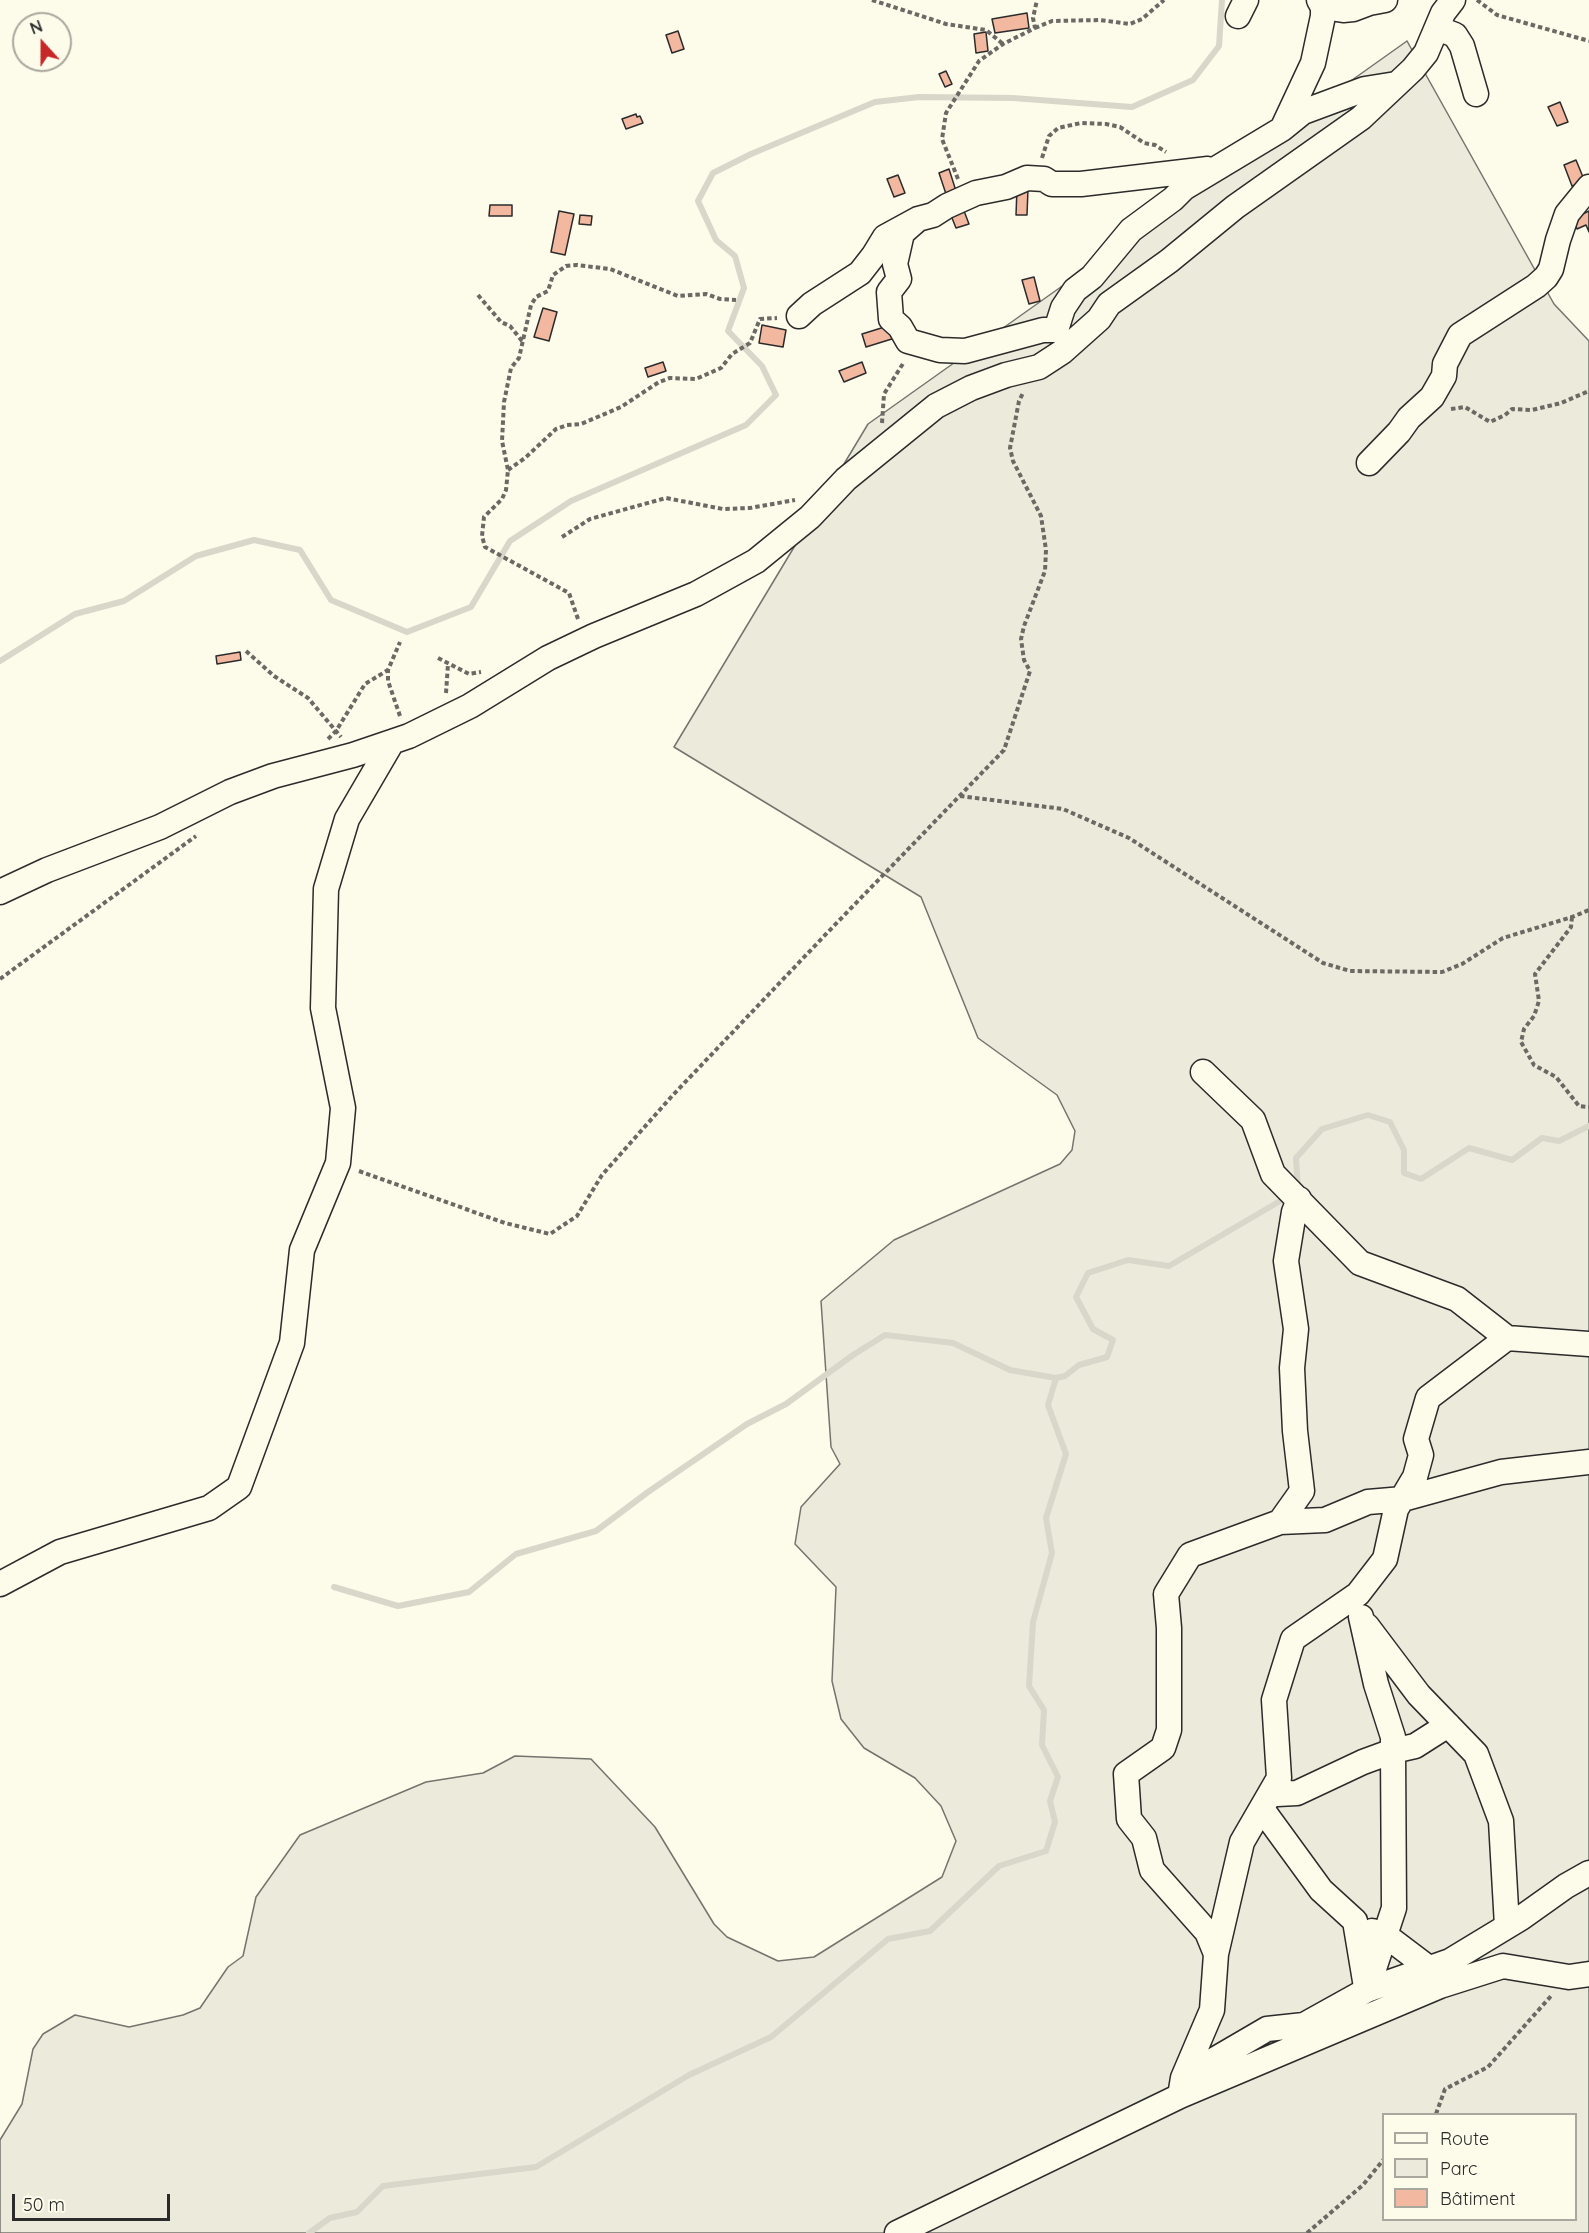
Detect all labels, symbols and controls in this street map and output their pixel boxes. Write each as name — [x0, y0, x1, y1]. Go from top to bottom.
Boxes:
north arrow — [12, 12, 72, 72]
text: N — [27, 16, 45, 39]
legend — [1382, 2113, 1577, 2221]
text: Route — [1440, 2127, 1489, 2150]
text: Parc — [1440, 2157, 1477, 2180]
scale bar — [15, 2182, 172, 2220]
text: Bâtiment — [1440, 2187, 1516, 2210]
text: 50 m — [23, 2193, 65, 2216]

